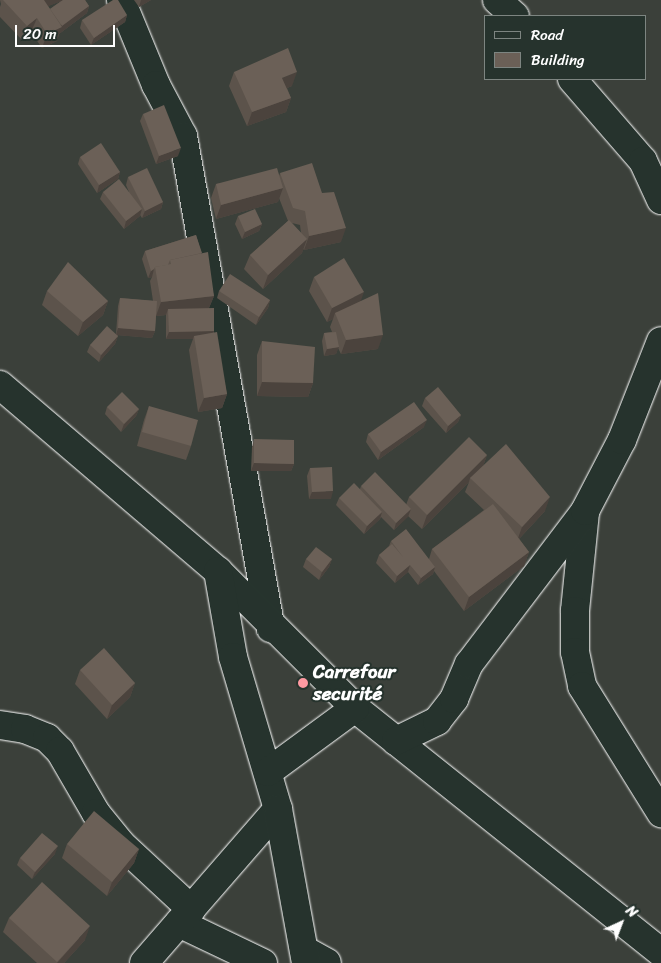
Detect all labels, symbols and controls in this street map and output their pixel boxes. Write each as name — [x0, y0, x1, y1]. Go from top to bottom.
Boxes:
scale bar — [18, 15, 118, 47]
legend — [483, 15, 646, 80]
text: 20 m — [23, 21, 57, 47]
text: Road — [531, 22, 563, 48]
text: Building — [531, 47, 585, 73]
place label: Carrefour securité — [313, 661, 395, 705]
marker: Carrefour securité — [297, 677, 309, 689]
north arrow — [596, 898, 646, 948]
text: N — [619, 899, 644, 924]

